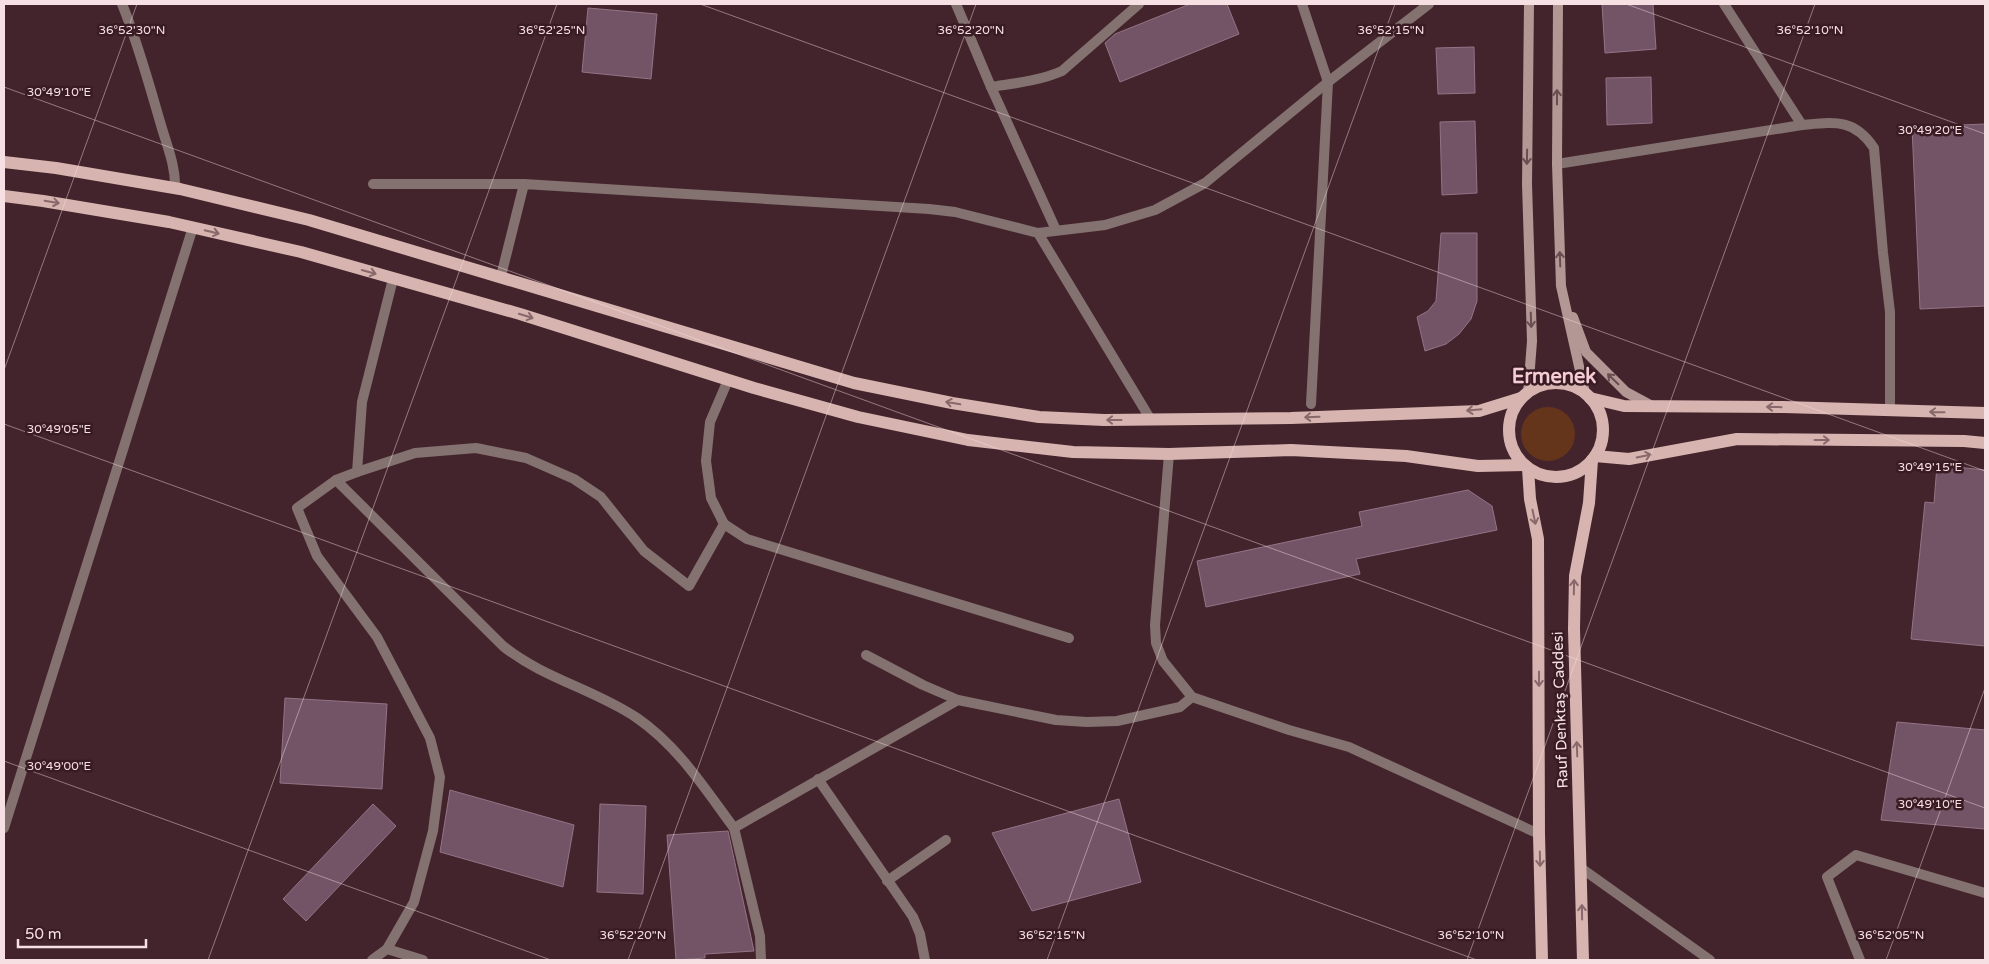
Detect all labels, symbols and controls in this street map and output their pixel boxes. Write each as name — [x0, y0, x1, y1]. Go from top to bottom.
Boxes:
text: 36°52'30"N — [99, 23, 165, 37]
text: 36°52'25"N — [519, 23, 585, 37]
text: 36°52'20"N — [938, 23, 1004, 37]
text: 36°52'15"N — [1358, 23, 1424, 37]
text: 36°52'10"N — [1777, 23, 1843, 37]
text: 30°49'10"E — [27, 85, 92, 99]
one-way arrow — [1553, 89, 1562, 105]
text: 30°49'20"E — [1898, 123, 1963, 137]
one-way arrow — [1523, 149, 1532, 165]
one-way arrow — [44, 198, 60, 208]
one-way arrow — [203, 228, 219, 237]
one-way arrow — [1555, 252, 1565, 268]
one-way arrow — [361, 267, 377, 277]
one-way arrow — [517, 312, 533, 322]
one-way arrow — [1526, 312, 1536, 328]
district label: Ermenek — [1512, 365, 1596, 389]
one-way arrow — [1607, 374, 1619, 386]
one-way arrow — [945, 398, 961, 407]
one-way arrow — [1766, 402, 1782, 412]
one-way arrow — [1466, 406, 1482, 415]
one-way arrow — [1929, 407, 1945, 416]
one-way arrow — [1304, 412, 1320, 421]
one-way arrow — [1107, 415, 1123, 425]
text: 30°49'05"E — [27, 422, 92, 436]
one-way arrow — [1814, 435, 1830, 444]
one-way arrow — [1635, 451, 1651, 461]
text: 30°49'15"E — [1898, 460, 1963, 474]
one-way arrow — [1530, 508, 1539, 524]
one-way arrow — [1570, 579, 1579, 595]
street label: Rauf Denktaş Caddesi — [1548, 631, 1572, 789]
one-way arrow — [1534, 670, 1544, 686]
one-way arrow — [1573, 741, 1582, 757]
text: 30°49'00"E — [27, 759, 92, 773]
text: 30°49'10"E — [1898, 797, 1963, 811]
one-way arrow — [1535, 850, 1544, 866]
one-way arrow — [1577, 904, 1587, 920]
scale bar — [18, 916, 145, 948]
text: 50 m — [25, 925, 62, 943]
text: 36°52'20"N — [600, 928, 666, 942]
text: 36°52'15"N — [1019, 928, 1085, 942]
text: 36°52'10"N — [1438, 928, 1504, 942]
text: 36°52'05"N — [1858, 928, 1924, 942]

